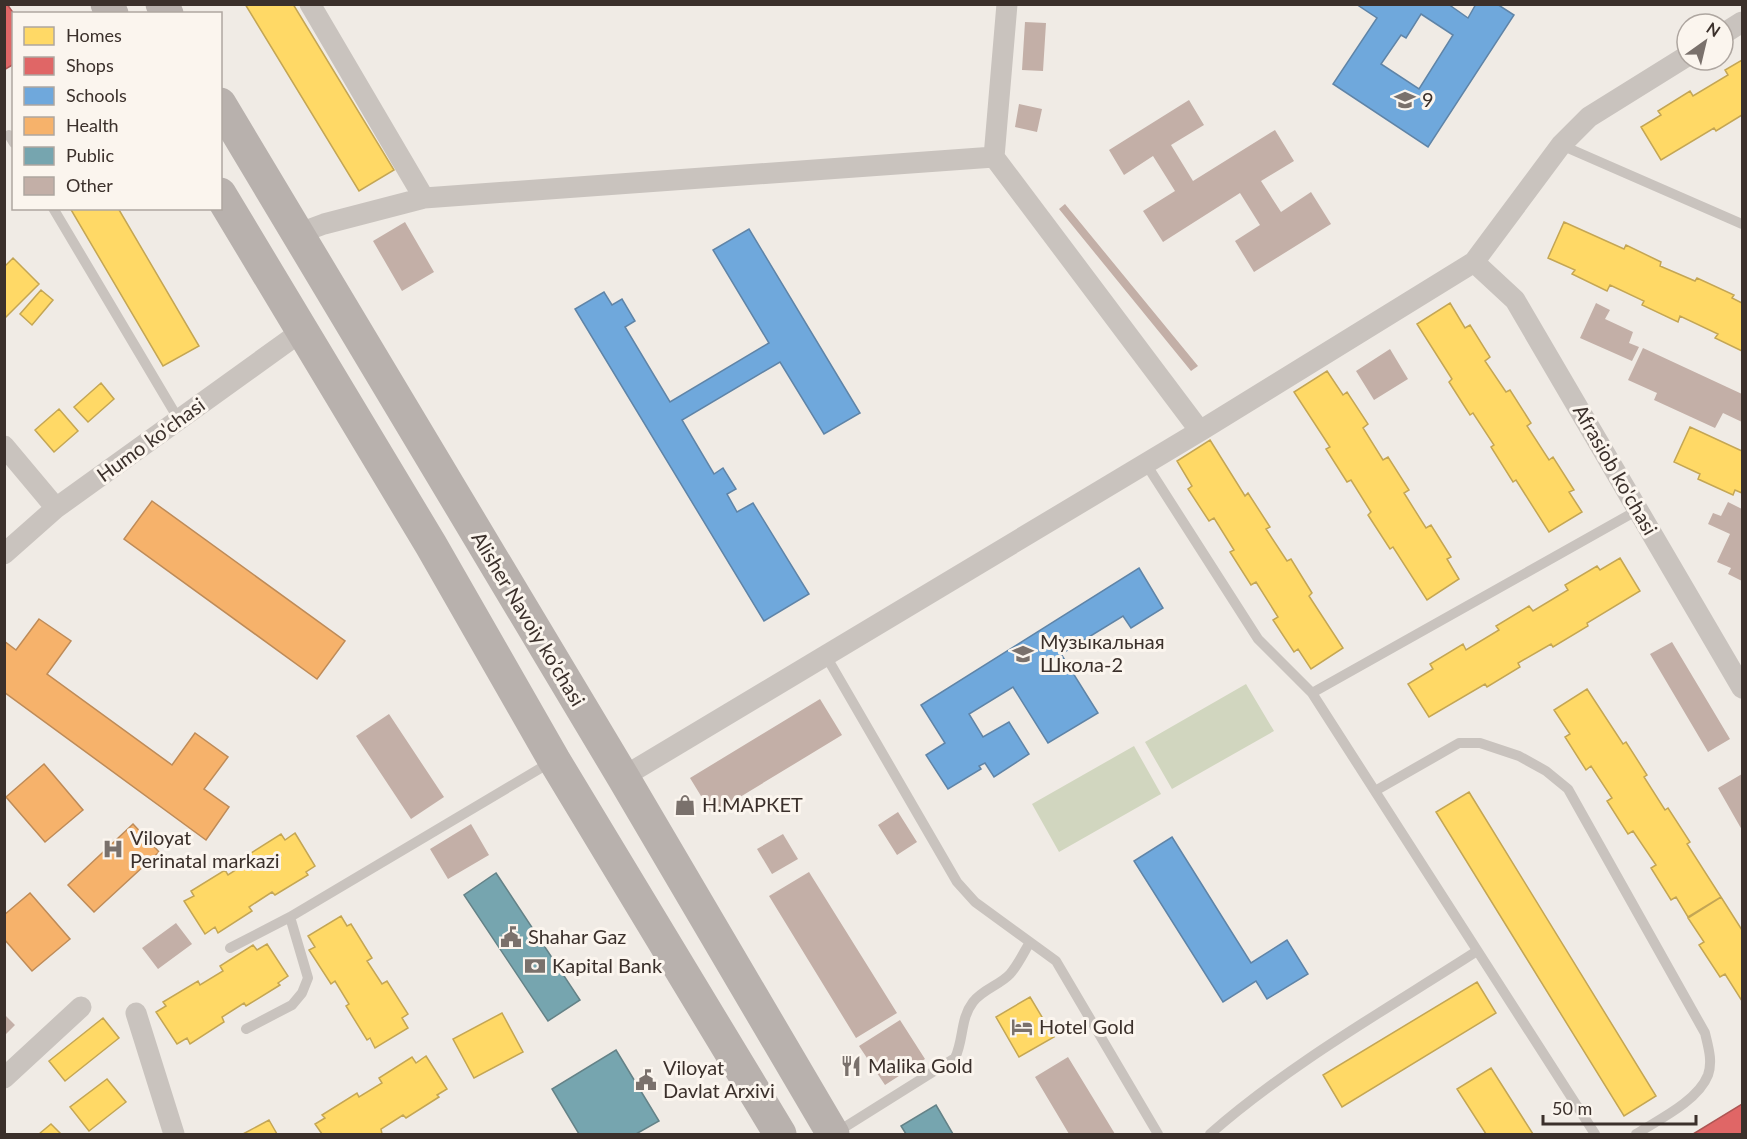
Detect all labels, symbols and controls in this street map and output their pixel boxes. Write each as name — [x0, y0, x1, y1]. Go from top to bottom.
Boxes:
legend — [12, 12, 222, 210]
north arrow — [1675, 12, 1735, 72]
text: N — [1703, 18, 1724, 40]
text: Homes — [66, 24, 122, 46]
text: Shops — [66, 54, 114, 76]
text: Schools — [66, 84, 127, 106]
place label: 9 — [1422, 87, 1434, 111]
school or university icon: 9 — [1393, 88, 1417, 112]
text: Health — [66, 114, 119, 136]
text: Public — [66, 144, 114, 166]
text: Other — [66, 174, 113, 196]
street label: Humo ko'chasi — [92, 392, 209, 486]
street label: Afrasiob ko'chasi — [1569, 400, 1663, 539]
street label: Alisher Navoiy ko’chasi — [467, 527, 591, 710]
place label: Музыкальная Школа-2 — [1040, 629, 1165, 676]
school or university icon: Музыкальная Школа-2 — [1011, 642, 1035, 666]
place label: Н.МАРКЕТ — [702, 792, 803, 816]
shop icon: Н.МАРКЕТ — [673, 793, 697, 817]
place label: Viloyat Perinatal markazi — [130, 825, 280, 872]
hospital icon: Viloyat Perinatal markazi — [101, 837, 125, 861]
place label: Shahar Gaz — [528, 924, 626, 948]
public building icon: Shahar Gaz — [499, 925, 523, 949]
place label: Kapital Bank — [552, 953, 663, 977]
bank icon: Kapital Bank — [523, 954, 547, 978]
place label: Hotel Gold — [1039, 1014, 1134, 1038]
hotel icon: Hotel Gold — [1010, 1015, 1034, 1039]
place label: Malika Gold — [868, 1053, 973, 1077]
restaurant icon: Malika Gold — [839, 1054, 863, 1078]
place label: Viloyat Davlat Arxivi — [663, 1055, 775, 1102]
public building icon: Viloyat Davlat Arxivi — [634, 1068, 658, 1092]
scale bar — [1543, 1088, 1696, 1126]
text: 50 m — [1552, 1097, 1592, 1119]

